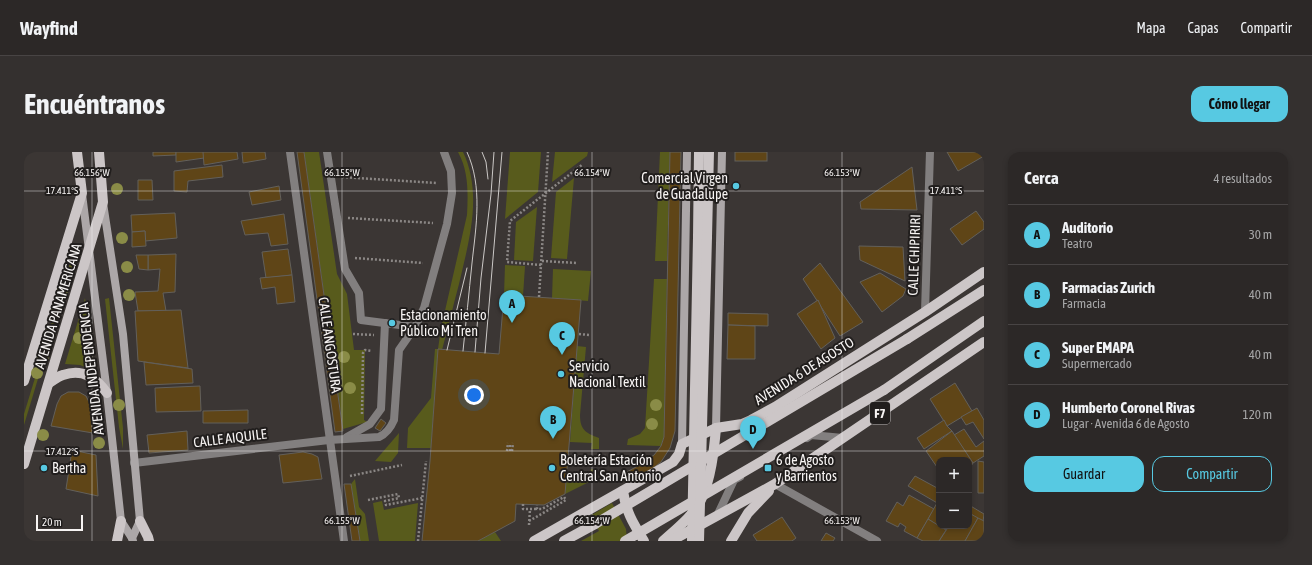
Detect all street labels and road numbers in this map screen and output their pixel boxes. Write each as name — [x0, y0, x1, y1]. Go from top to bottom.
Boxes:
street label: CALLE CHIPIRIRI — [905, 214, 923, 296]
street label: AVENIDA PANAMERICANA — [31, 241, 85, 371]
street label: CALLE ANGOSTURA — [315, 296, 345, 394]
street label: AVENIDA INDEPENDENCIA — [75, 302, 107, 436]
street label: AVENIDA 6 DE AGOSTO — [751, 334, 857, 408]
road number: F7 — [870, 402, 890, 424]
street label: CALLE AIQUILE — [192, 426, 268, 450]

